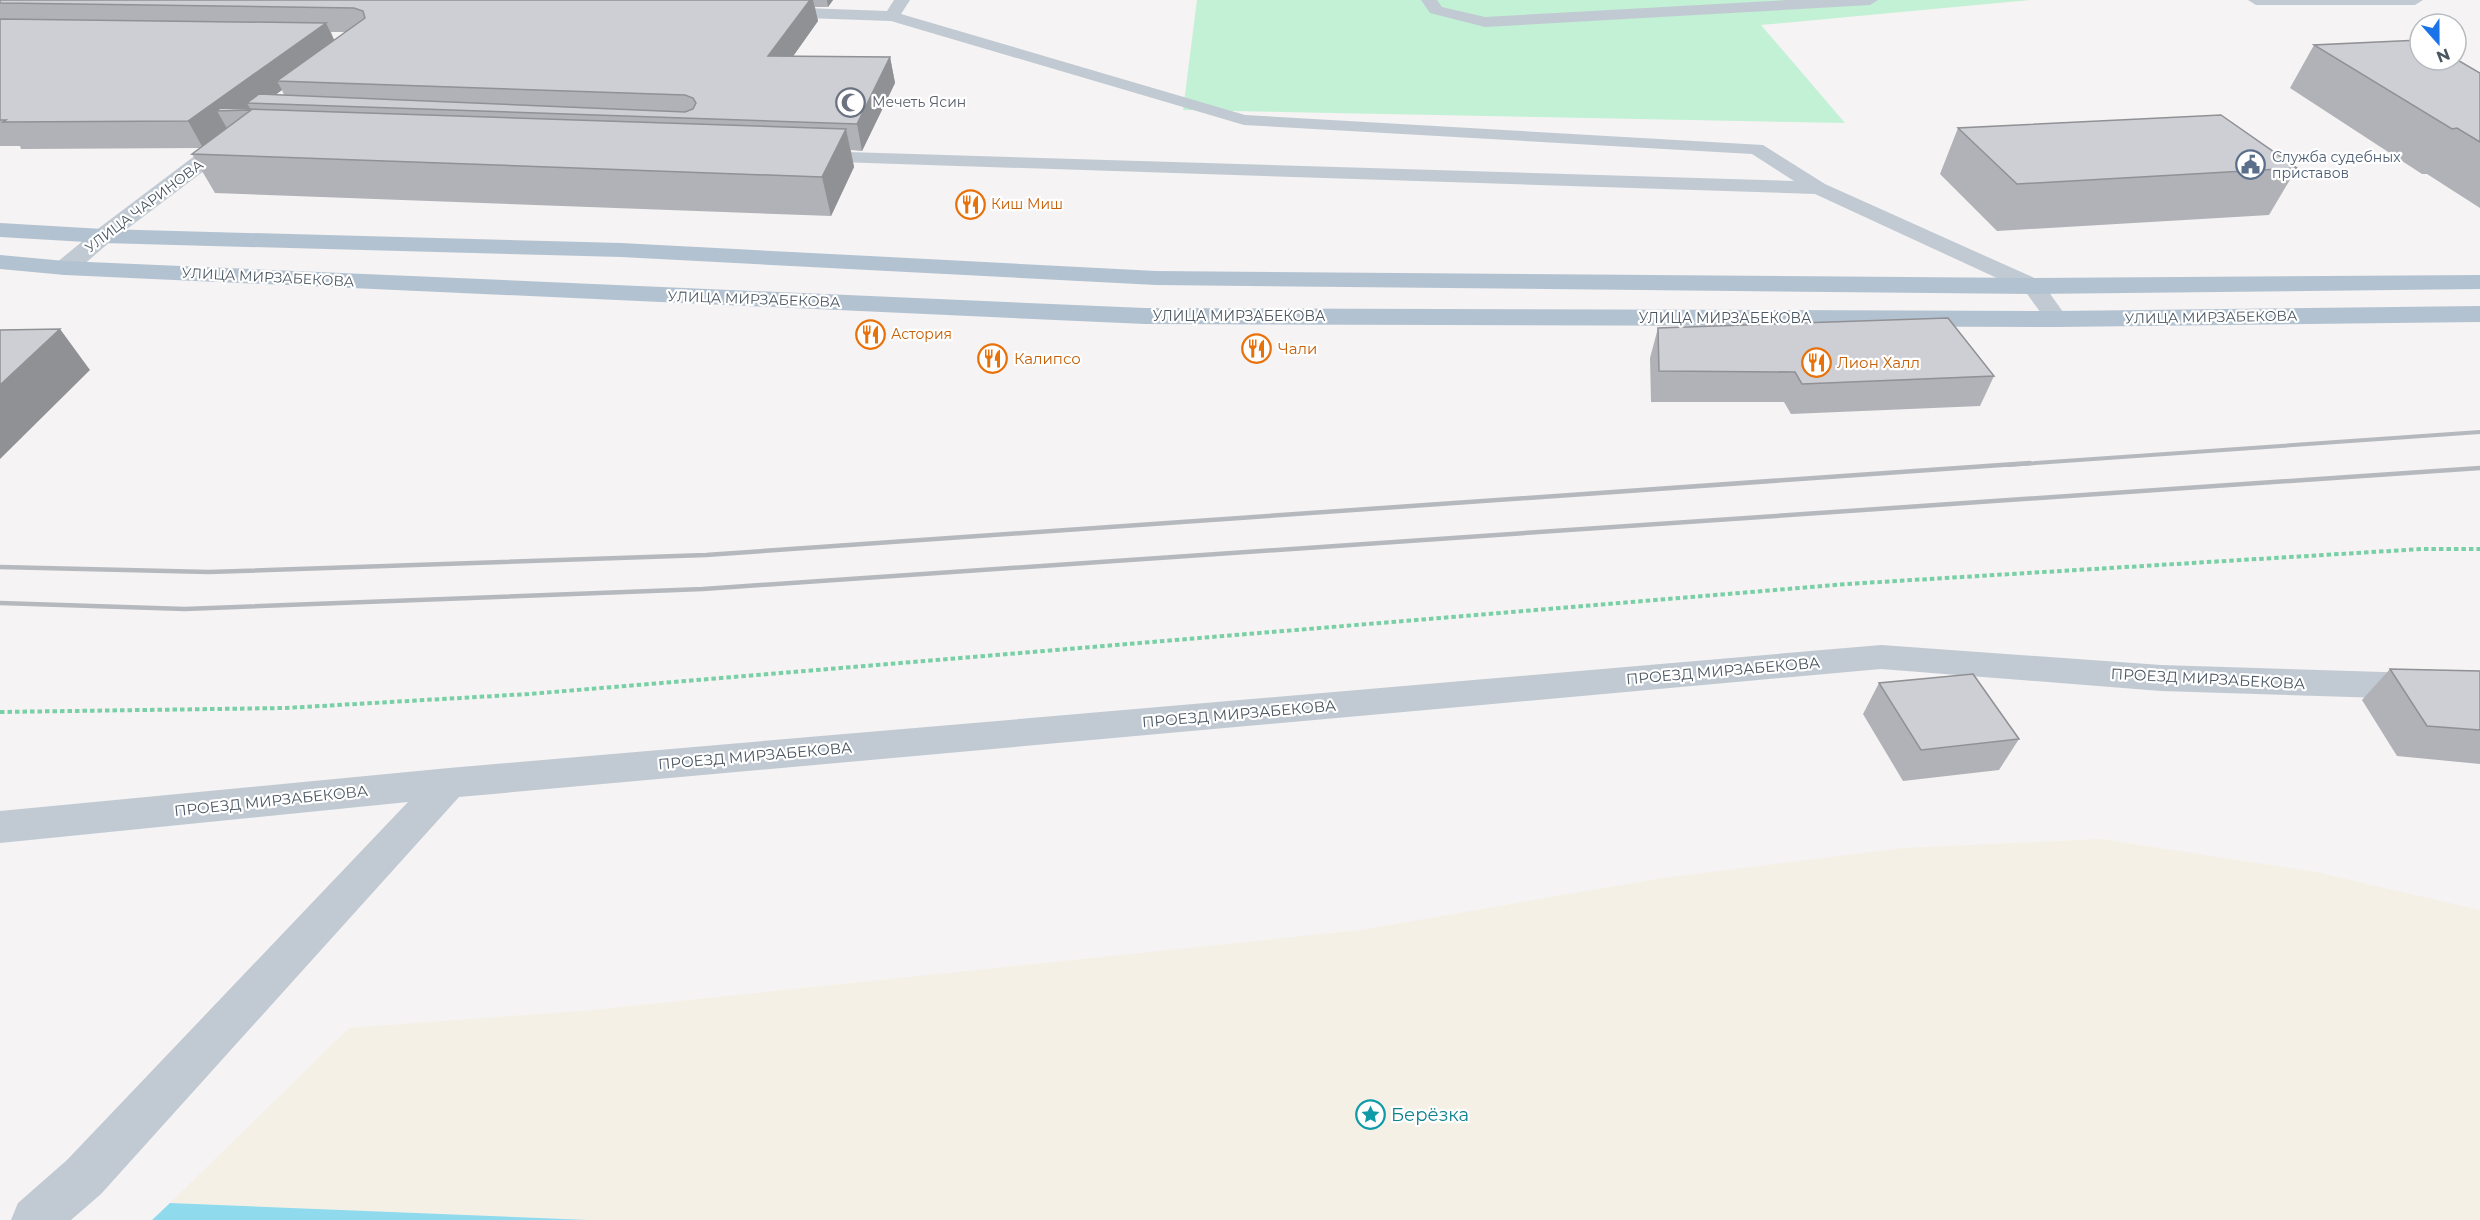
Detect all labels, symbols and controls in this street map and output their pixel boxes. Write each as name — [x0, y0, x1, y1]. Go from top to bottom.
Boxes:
north arrow — [2408, 12, 2468, 72]
text: N — [2434, 44, 2453, 67]
mosque icon: Мечеть Ясин — [835, 86, 867, 118]
place label: Мечеть Ясин — [872, 93, 966, 111]
place label: Служба судебных приставов — [2272, 148, 2401, 182]
public building icon: Служба судебных приставов — [2235, 149, 2267, 181]
street label: УЛИЦА ЧАРИНОВА — [81, 155, 207, 256]
restaurant icon: Киш Миш — [954, 188, 986, 220]
place label: Киш Миш — [991, 195, 1063, 213]
street label: УЛИЦА МИРЗАБЕКОВА — [181, 263, 355, 291]
street label: УЛИЦА МИРЗАБЕКОВА — [667, 287, 841, 311]
street label: УЛИЦА МИРЗАБЕКОВА — [2124, 306, 2298, 328]
street label: УЛИЦА МИРЗАБЕКОВА — [1153, 307, 1326, 325]
street label: УЛИЦА МИРЗАБЕКОВА — [1639, 309, 1812, 327]
restaurant icon: Астория — [854, 318, 886, 350]
place label: Астория — [891, 325, 952, 343]
restaurant icon: Чали — [1241, 333, 1273, 365]
place label: Чали — [1278, 339, 1317, 358]
restaurant icon: Калипсо — [977, 343, 1009, 375]
restaurant icon: Лион Халл — [1800, 347, 1832, 379]
place label: Калипсо — [1014, 349, 1081, 368]
place label: Лион Халл — [1837, 353, 1920, 372]
street label: ПРОЕЗД МИРЗАБЕКОВА — [1625, 653, 1821, 688]
street label: ПРОЕЗД МИРЗАБЕКОВА — [2110, 664, 2306, 693]
street label: ПРОЕЗД МИРЗАБЕКОВА — [1141, 696, 1337, 731]
street label: ПРОЕЗД МИРЗАБЕКОВА — [657, 738, 853, 773]
street label: ПРОЕЗД МИРЗАБЕКОВА — [173, 781, 369, 820]
place icon: Берёзка — [1354, 1099, 1386, 1131]
place label: Берёзка — [1391, 1104, 1469, 1126]

